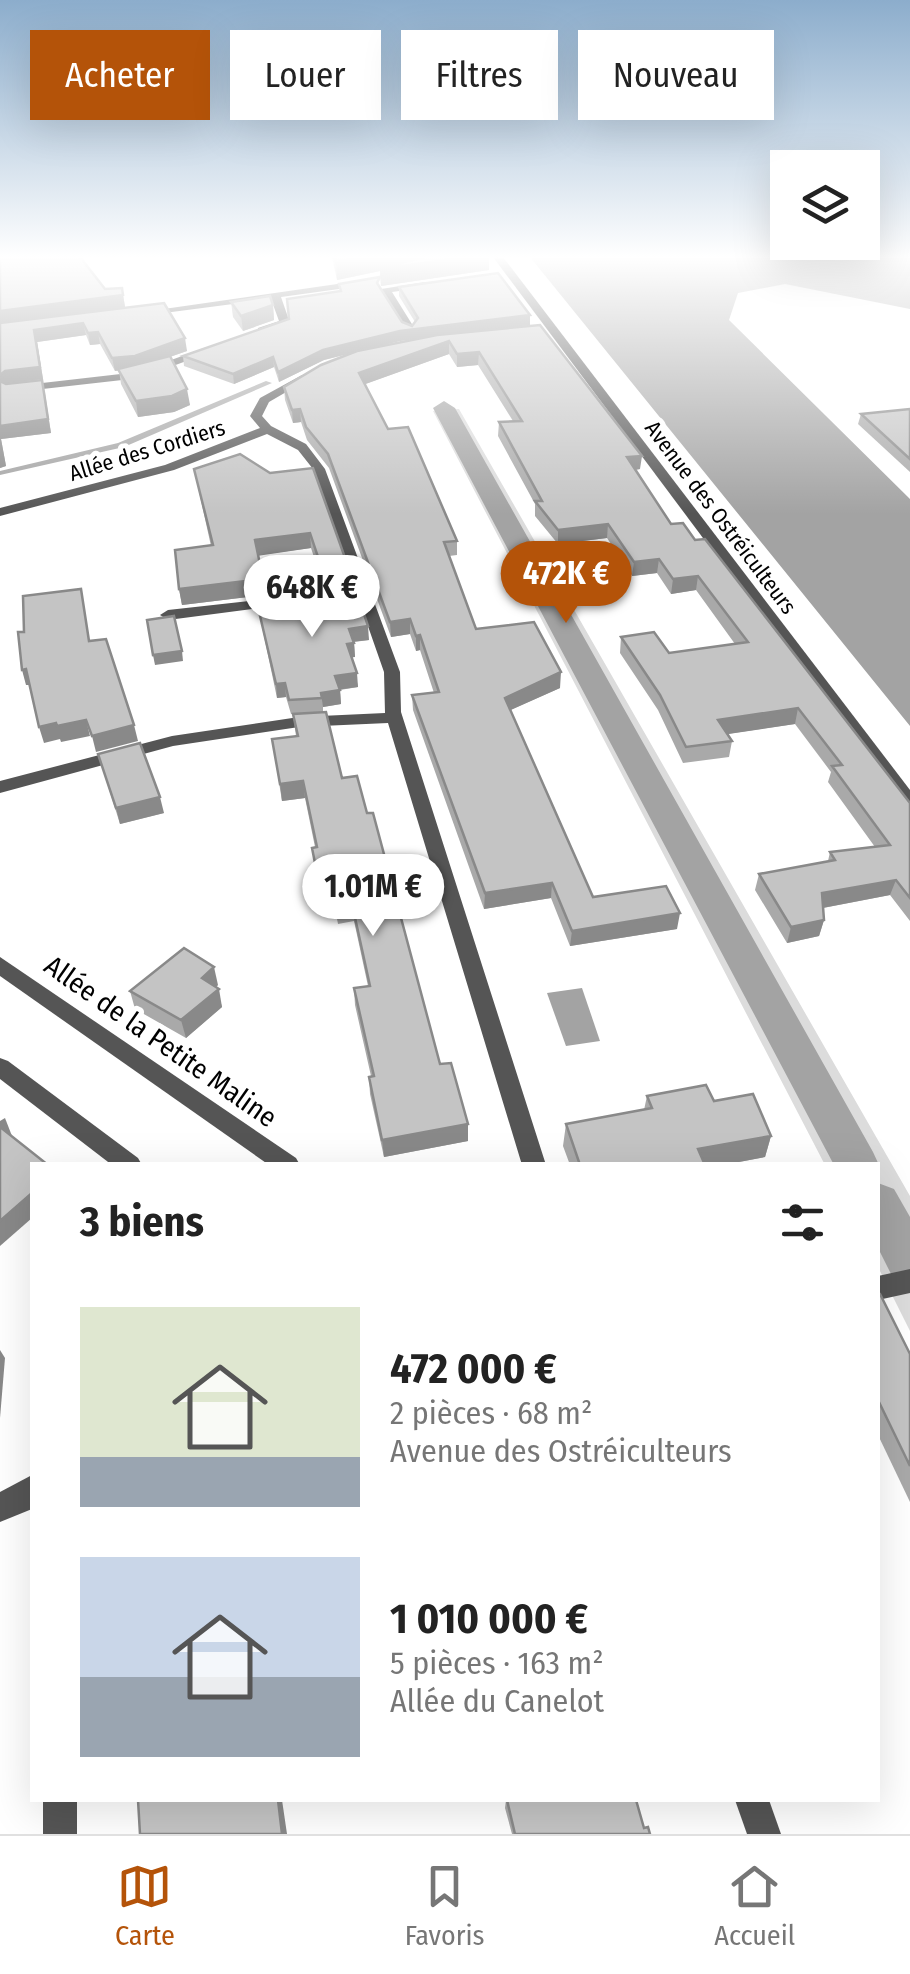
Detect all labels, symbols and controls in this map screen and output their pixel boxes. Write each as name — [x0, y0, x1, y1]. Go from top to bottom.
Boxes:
chip: Acheter — [30, 30, 210, 120]
chip: Louer — [230, 30, 381, 120]
chip: Filtres — [401, 30, 558, 120]
chip: Nouveau — [578, 30, 774, 120]
map controls — [770, 150, 880, 260]
button: layers — [770, 150, 880, 260]
street label: Allée des Cordiers — [66, 414, 228, 487]
street label: Avenue des Ostréiculteurs — [639, 415, 802, 619]
pin: 472K € — [485, 541, 647, 626]
text: 472K € — [523, 554, 609, 592]
pin: 648K € — [231, 555, 393, 640]
text: 648K € — [266, 568, 358, 606]
pin: 1.01M € — [281, 854, 465, 939]
text: 1.01M € — [324, 867, 422, 905]
street label: Allée de la Petite Maline — [38, 949, 283, 1134]
icon: filters — [775, 1195, 830, 1250]
text: 3 biens — [80, 1197, 204, 1247]
text: 472 000 € — [390, 1344, 557, 1394]
icon: home — [160, 1347, 280, 1467]
text: 2 pièces · 68 m² — [390, 1394, 592, 1432]
text: Avenue des Ostréiculteurs — [390, 1432, 732, 1470]
text: 1 010 000 € — [390, 1594, 588, 1644]
icon: home — [160, 1597, 280, 1717]
text: 5 pièces · 163 m² — [390, 1644, 604, 1682]
text: Allée du Canelot — [390, 1682, 604, 1720]
tab: Carte — [115, 1859, 175, 1952]
tab: Favoris — [405, 1859, 484, 1952]
tab: Accueil — [714, 1859, 795, 1952]

